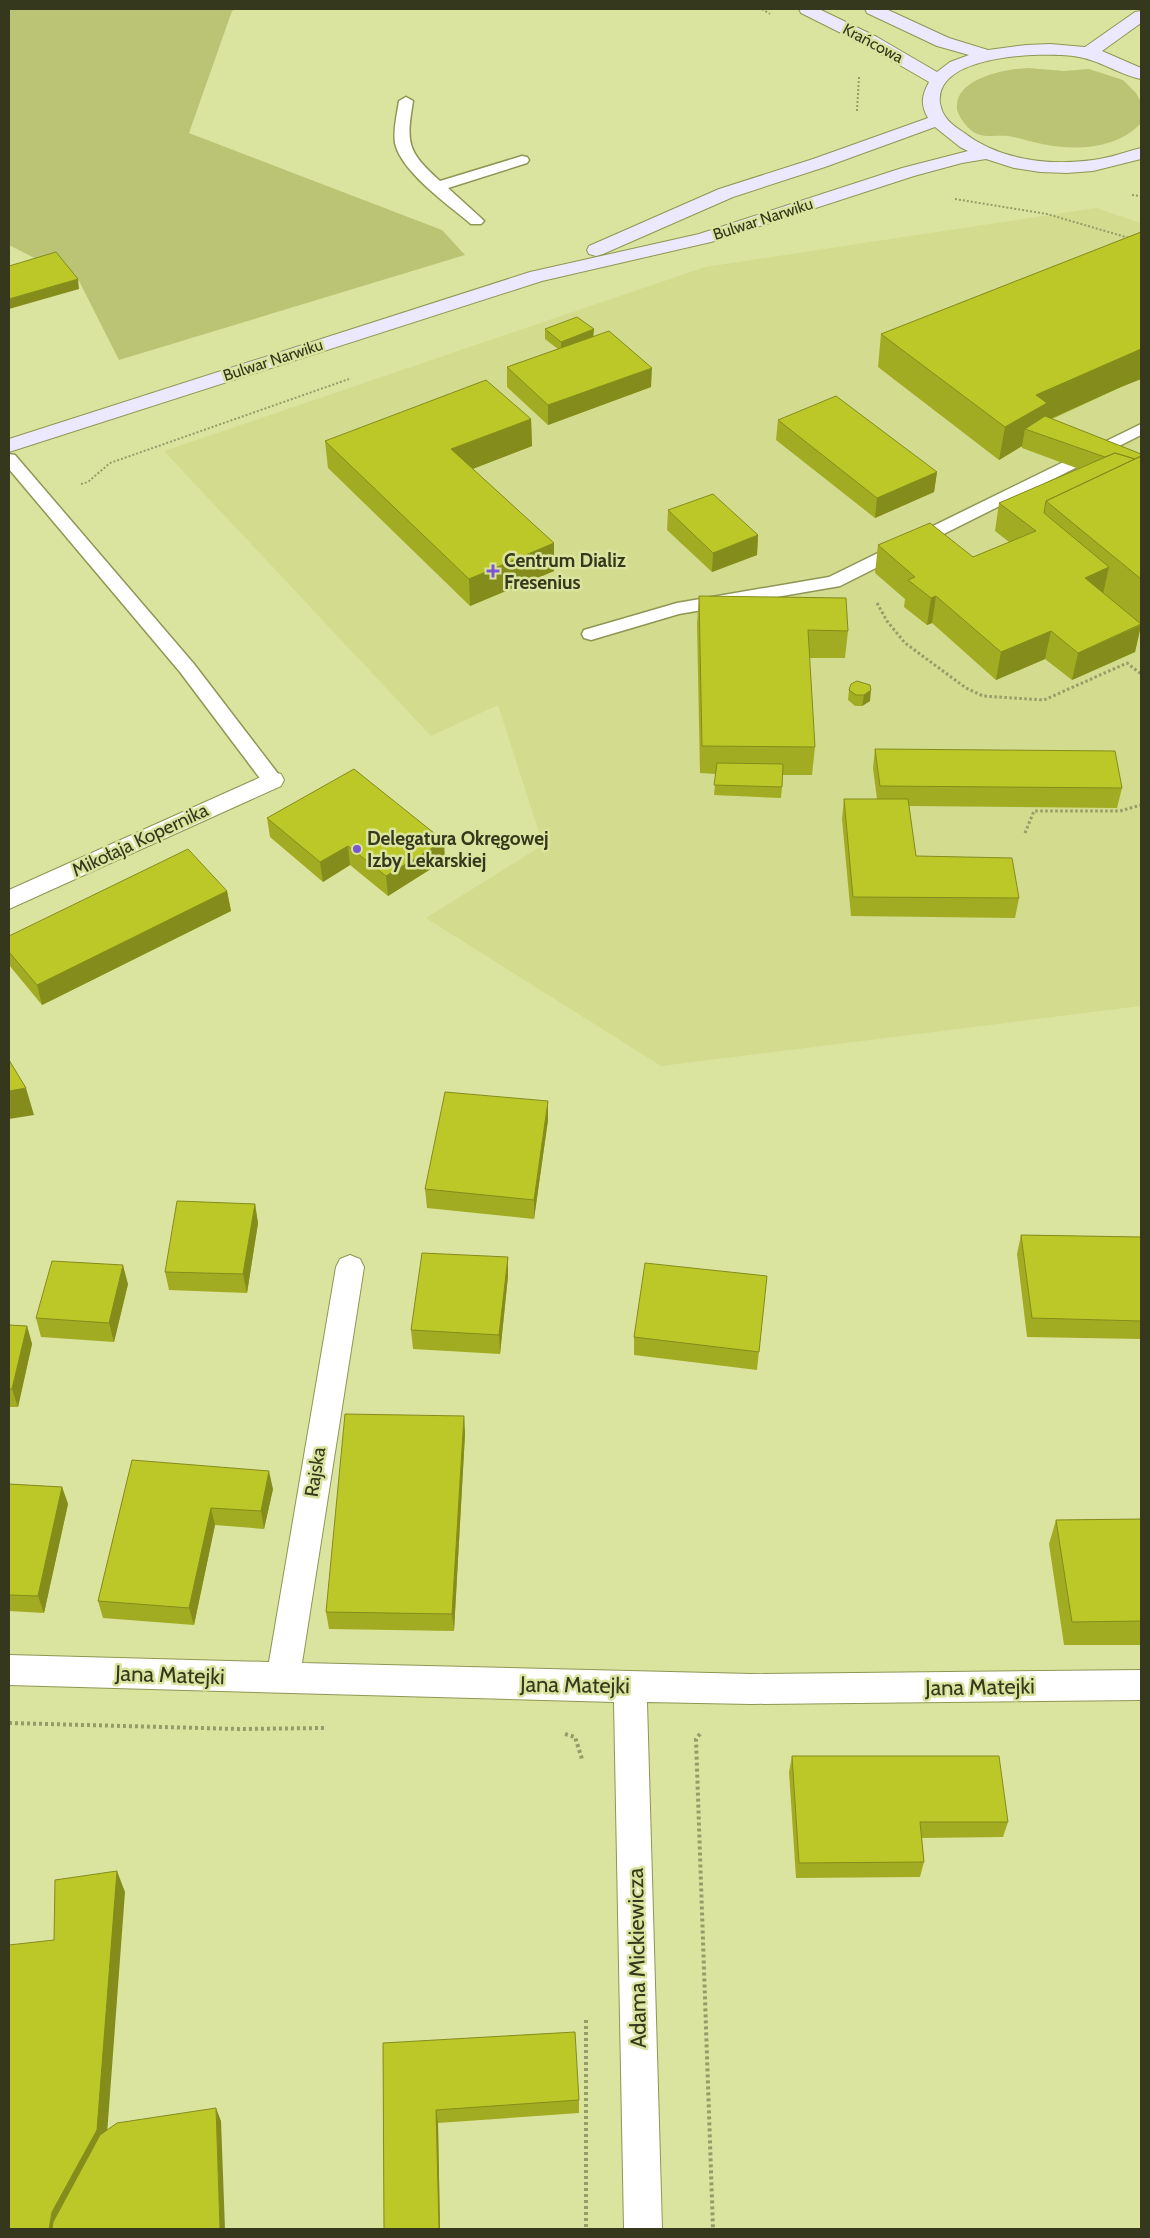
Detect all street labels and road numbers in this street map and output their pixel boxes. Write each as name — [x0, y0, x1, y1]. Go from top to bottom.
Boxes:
street label: Krańcowa — [840, 19, 907, 67]
street label: Bulwar Narwiku — [711, 194, 815, 244]
street label: Bulwar Narwiku — [221, 335, 325, 385]
street label: Mikołaja Kopernika — [68, 798, 212, 882]
street label: Rajska — [300, 1446, 330, 1498]
street label: Jana Matejki — [114, 1660, 225, 1690]
street label: Jana Matejki — [519, 1671, 630, 1699]
street label: Jana Matejki — [924, 1673, 1035, 1701]
street label: Adama Mickiewicza — [622, 1867, 652, 2048]

